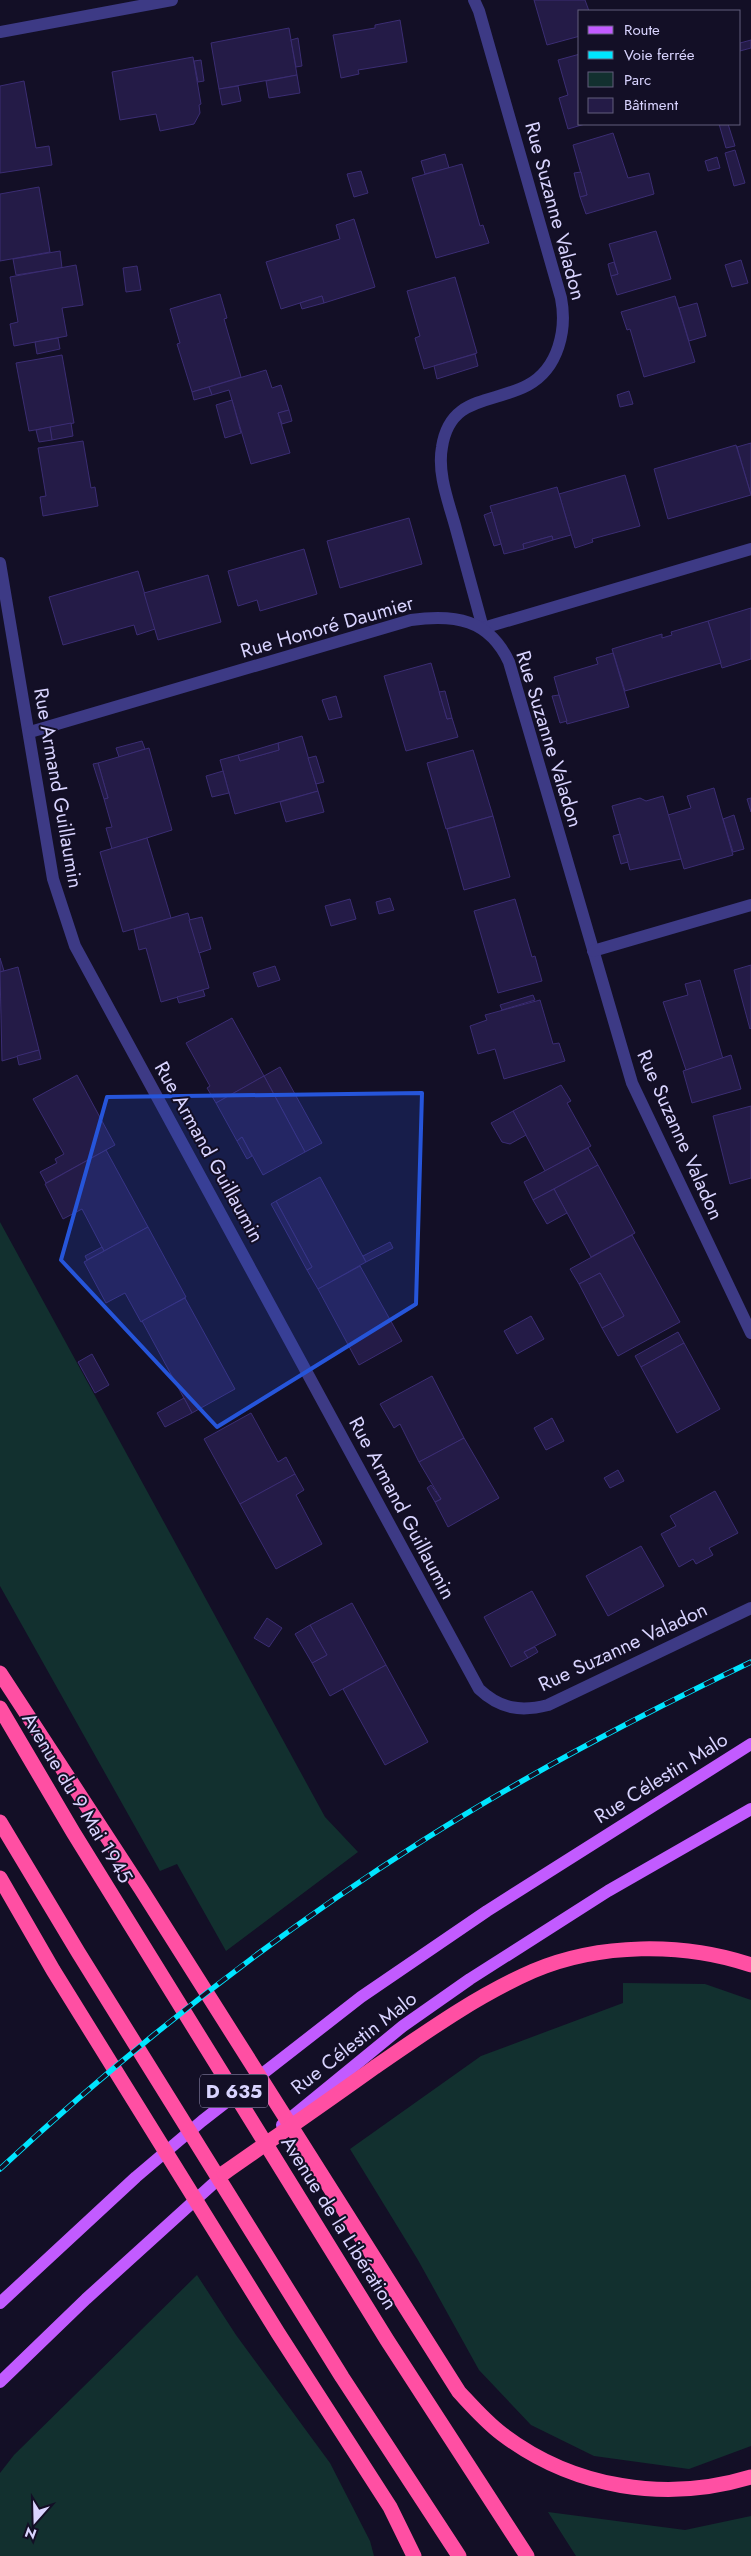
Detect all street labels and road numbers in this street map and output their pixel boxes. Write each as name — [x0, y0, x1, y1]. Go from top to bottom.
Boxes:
street label: Rue Suzanne Valadon — [517, 119, 593, 303]
street label: Rue Honoré Daumier — [237, 588, 417, 666]
street label: Rue Suzanne Valadon — [508, 647, 590, 831]
street label: Rue Armand Guillaumin — [26, 686, 90, 890]
street label: Rue Suzanne Valadon — [629, 1045, 731, 1225]
street label: Rue Armand Guillaumin — [147, 1056, 271, 1248]
street label: Rue Armand Guillaumin — [342, 1412, 462, 1604]
street label: Rue Suzanne Valadon — [534, 1595, 712, 1699]
street label: Avenue du 9 Mai 1945 — [15, 1707, 139, 1889]
street label: Rue Célestin Malo — [589, 1725, 734, 1831]
street label: Rue Célestin Malo — [285, 1984, 423, 2101]
road number: D 635 — [200, 2074, 268, 2108]
street label: Avenue de la Libération — [274, 2130, 404, 2316]

